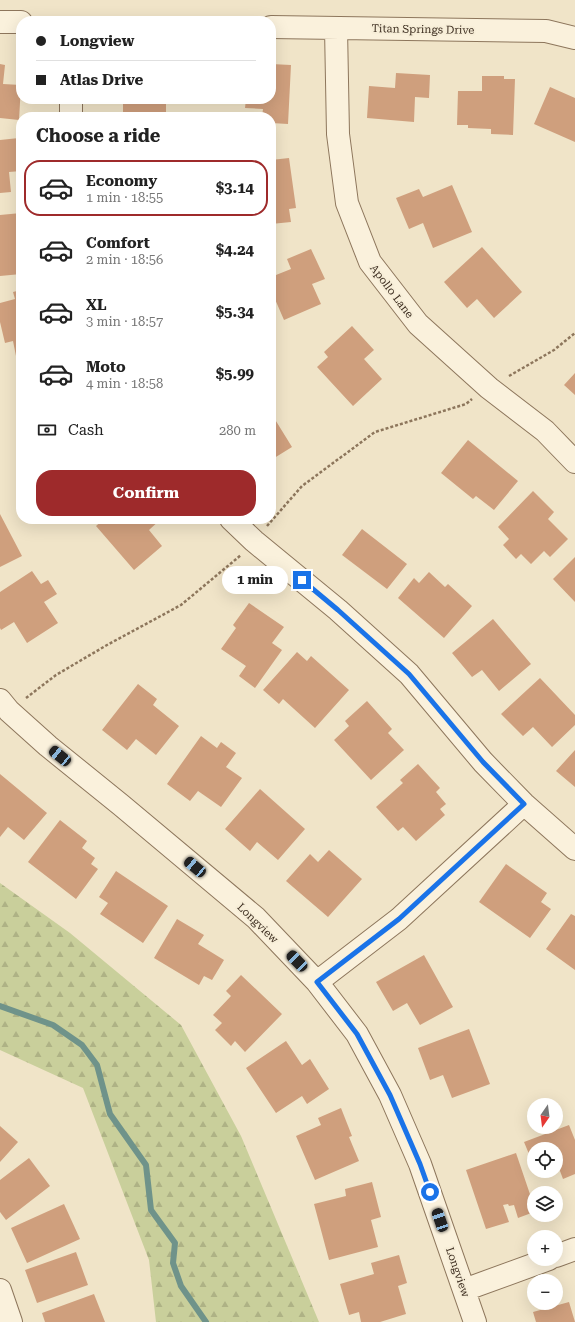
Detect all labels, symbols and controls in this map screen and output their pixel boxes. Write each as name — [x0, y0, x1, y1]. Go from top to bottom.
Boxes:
street label: Titan Springs Drive — [371, 22, 475, 37]
text: Longview — [60, 32, 134, 50]
text: Atlas Drive — [60, 71, 143, 89]
text: Choose a ride — [36, 125, 160, 146]
icon: car — [38, 170, 74, 206]
text: Economy — [86, 172, 157, 190]
text: $3.14 — [216, 179, 254, 197]
text: 1 min · 18:55 — [86, 190, 163, 205]
icon: car — [38, 232, 74, 268]
text: Comfort — [86, 234, 150, 252]
text: $4.24 — [216, 241, 254, 259]
text: 2 min · 18:56 — [86, 252, 163, 267]
street label: Apollo Lane — [367, 262, 416, 321]
icon: car — [38, 294, 74, 330]
text: XL — [86, 296, 107, 314]
text: $5.34 — [216, 303, 254, 321]
text: 3 min · 18:57 — [86, 314, 163, 329]
icon: car — [38, 356, 74, 392]
text: Moto — [86, 358, 126, 376]
text: $5.99 — [216, 365, 254, 383]
text: 4 min · 18:58 — [86, 376, 163, 391]
icon: cash — [36, 419, 58, 441]
text: Cash — [68, 421, 104, 439]
text: 280 m — [219, 423, 256, 438]
button: Confirm — [36, 470, 256, 516]
callout: 1 min — [222, 566, 288, 594]
route end — [293, 571, 311, 589]
text: 1 min — [237, 572, 273, 587]
car — [47, 744, 73, 768]
car — [182, 855, 208, 879]
street label: Longview — [234, 901, 282, 947]
car — [284, 948, 310, 974]
north arrow — [527, 1098, 563, 1134]
map controls — [527, 1098, 563, 1310]
button: locate — [527, 1142, 563, 1178]
route start — [421, 1183, 439, 1201]
button: layers — [527, 1186, 563, 1222]
car — [430, 1207, 450, 1233]
button: + — [527, 1230, 563, 1266]
street label: Longview — [443, 1245, 472, 1300]
button: − — [527, 1274, 563, 1310]

